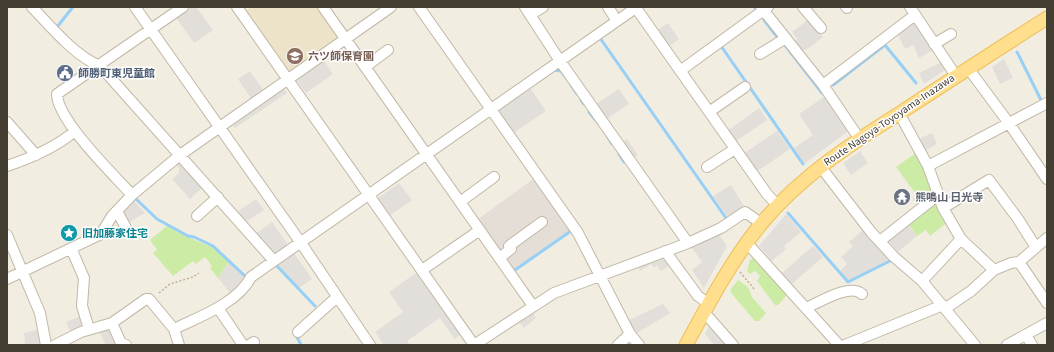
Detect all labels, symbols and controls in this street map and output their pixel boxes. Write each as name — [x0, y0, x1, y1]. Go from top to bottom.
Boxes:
school or university icon: 六ツ師保育園 — [285, 46, 305, 66]
place label: 六ツ師保育園 — [308, 49, 374, 64]
public building icon: 師勝町東児童館 — [55, 63, 75, 83]
place label: 師勝町東児童館 — [78, 66, 155, 81]
street label: Route Nagoya-Toyoyama-Inazawa — [821, 70, 957, 170]
temple icon: 熊鳴山 日光寺 — [892, 187, 912, 207]
place label: 熊鳴山 日光寺 — [915, 190, 983, 205]
place icon: 旧加藤家住宅 — [59, 223, 79, 243]
place label: 旧加藤家住宅 — [82, 226, 148, 241]

